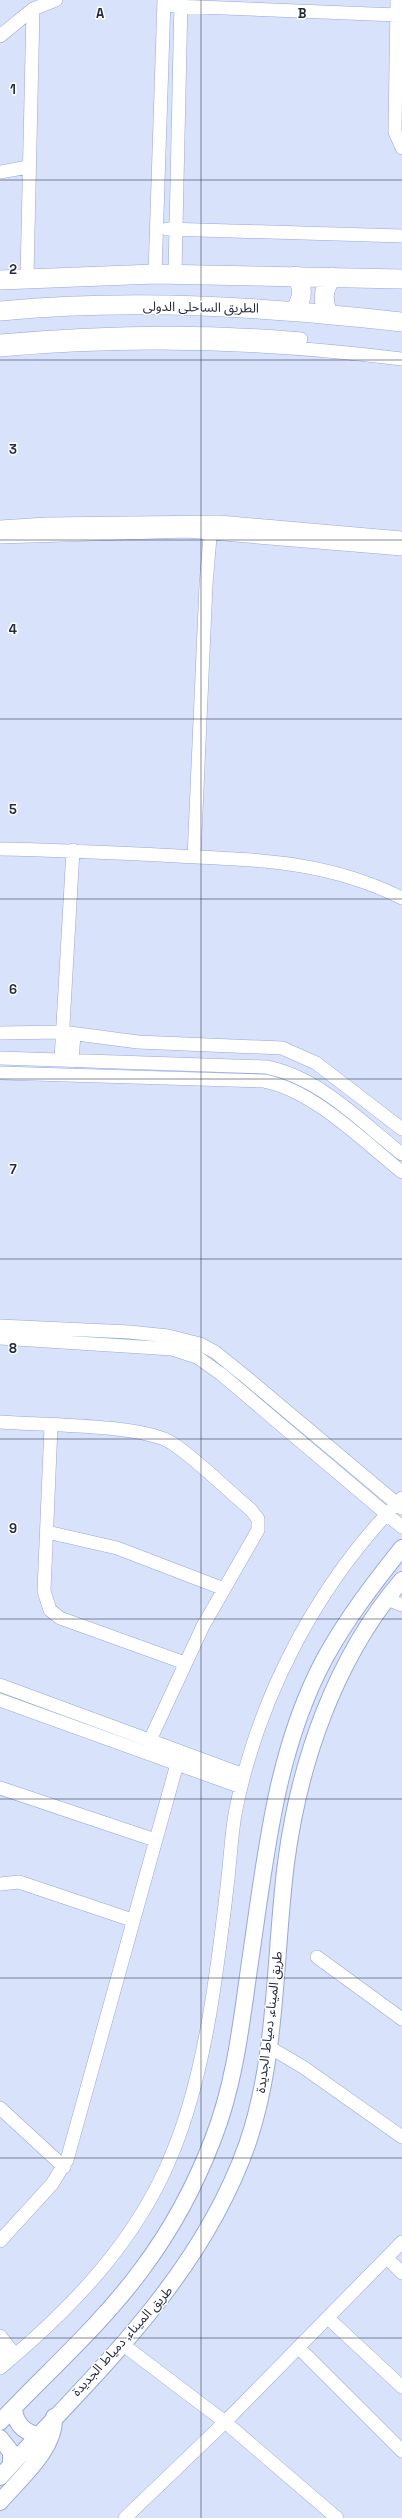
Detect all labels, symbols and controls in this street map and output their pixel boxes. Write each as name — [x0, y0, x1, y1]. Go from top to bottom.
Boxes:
text: A — [96, 5, 105, 22]
text: B — [298, 5, 307, 22]
text: 1 — [10, 81, 16, 98]
text: 2 — [9, 261, 17, 278]
street label: الطريق الساحلى الدولى — [143, 297, 259, 317]
text: 3 — [9, 441, 17, 458]
text: 4 — [9, 621, 17, 638]
text: 5 — [9, 801, 17, 818]
text: 6 — [9, 981, 17, 998]
text: 7 — [9, 1161, 17, 1178]
text: 8 — [9, 1340, 17, 1357]
text: 9 — [9, 1520, 17, 1537]
street label: طريق الميناء, دمياط الجديدة — [252, 1950, 286, 2094]
street label: طريق الميناء, دمياط الجديدة — [68, 2282, 176, 2400]

